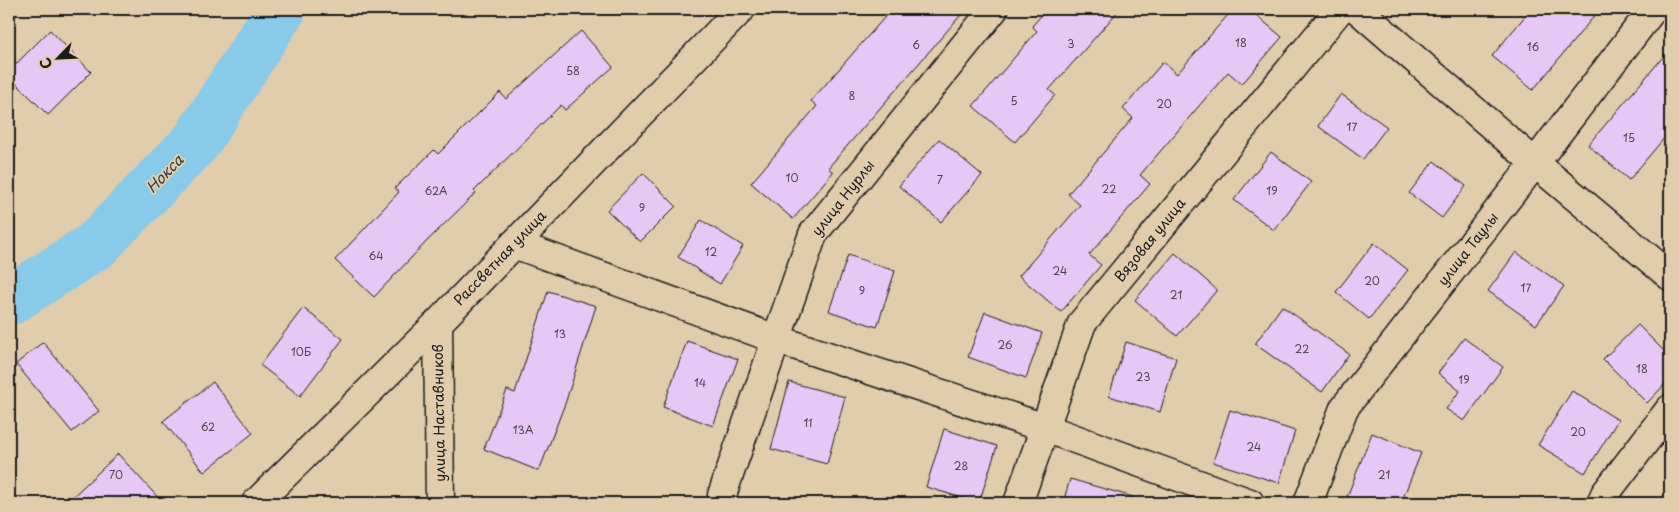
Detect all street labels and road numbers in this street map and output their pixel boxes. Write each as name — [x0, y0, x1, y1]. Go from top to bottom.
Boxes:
street label: улица Нурлы — [806, 155, 879, 240]
street label: Вязовая улица — [1109, 193, 1190, 286]
street label: Рассветная улица — [448, 205, 551, 310]
street label: улица Таулы — [1432, 208, 1503, 290]
street label: улица Наставников — [427, 344, 450, 482]

